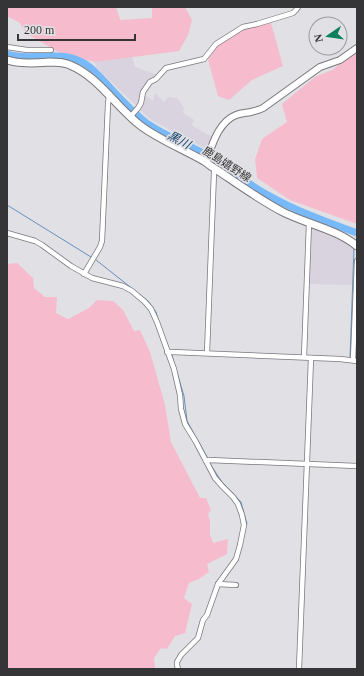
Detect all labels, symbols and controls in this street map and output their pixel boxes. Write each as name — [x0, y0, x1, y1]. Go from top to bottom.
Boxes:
scale bar — [18, 16, 135, 42]
north arrow — [308, 16, 348, 56]
text: 200 m — [24, 23, 55, 37]
text: N — [312, 33, 325, 43]
water label: 黒川 — [165, 128, 195, 153]
street label: 鹿島嬉野線 — [201, 144, 253, 184]

